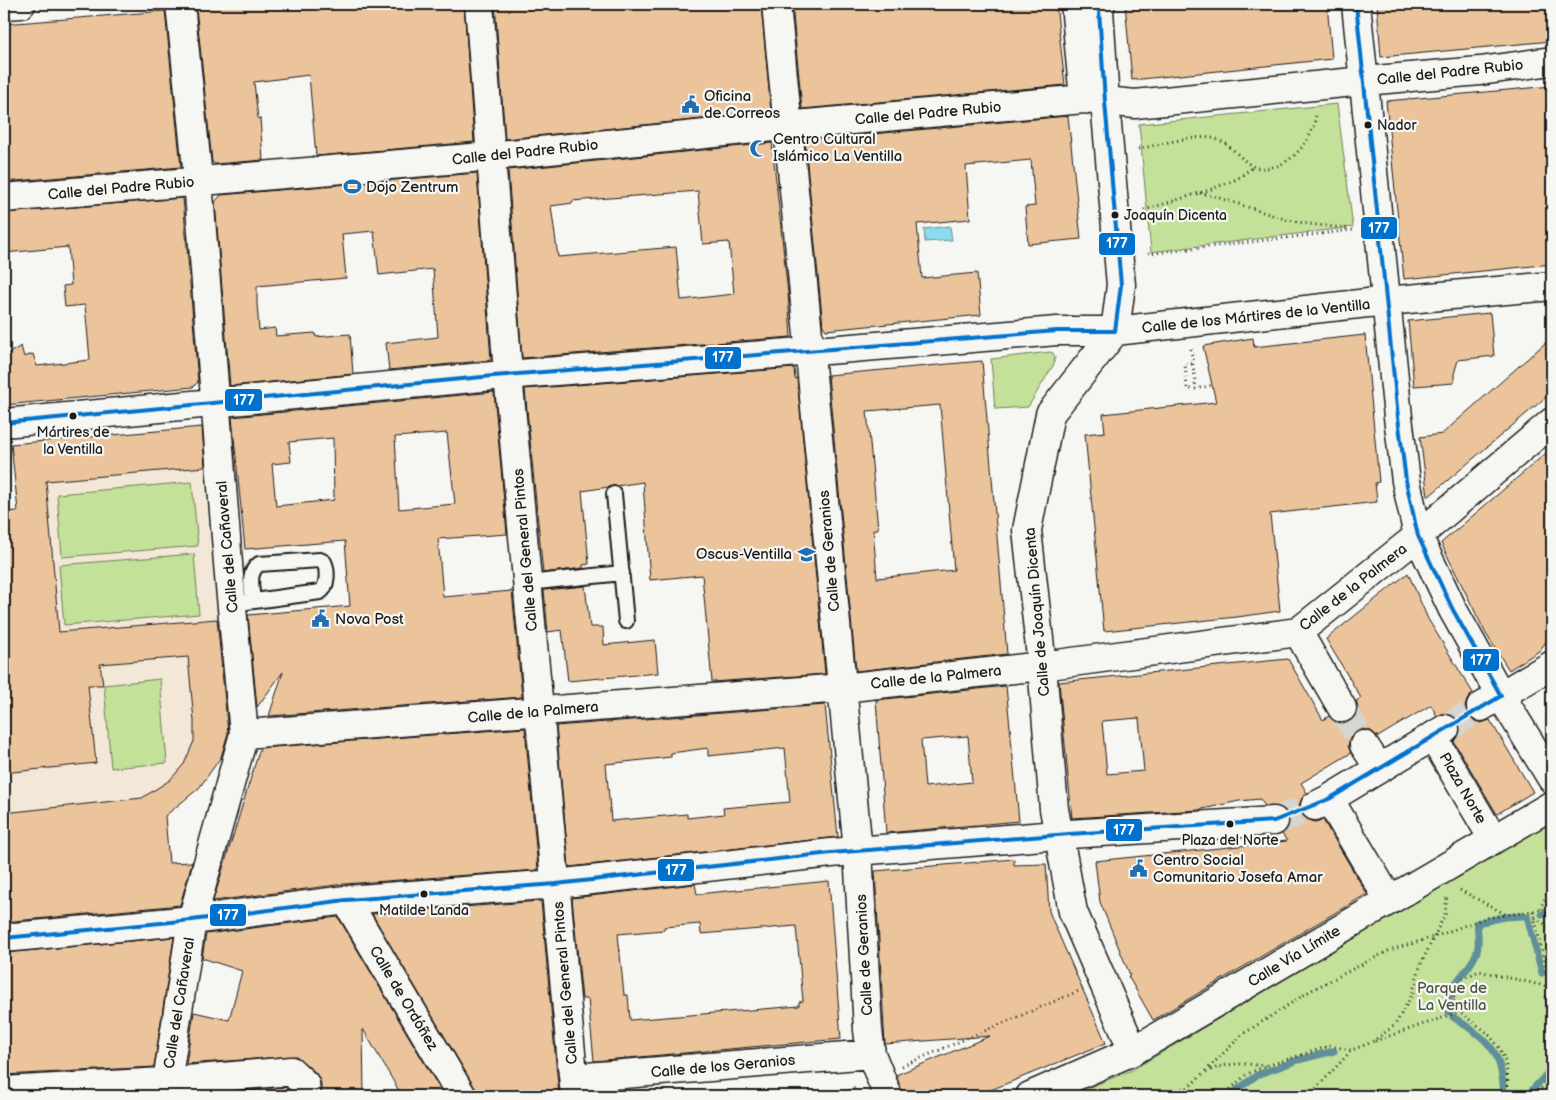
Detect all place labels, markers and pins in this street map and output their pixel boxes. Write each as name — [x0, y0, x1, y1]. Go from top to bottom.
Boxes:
place label: Oficina de Correos — [704, 87, 781, 123]
public building icon: Oficina de Correos — [680, 95, 700, 115]
place label: Nador — [1377, 117, 1417, 134]
marker: Nador — [1363, 120, 1373, 130]
place label: Centro Cultural Islámico La Ventilla — [773, 130, 902, 166]
mosque icon: Centro Cultural Islámico La Ventilla — [749, 138, 769, 158]
sports icon: Dojo Zentrum — [342, 177, 362, 197]
place label: Dojo Zentrum — [366, 178, 458, 197]
place label: Joaquín Dicenta — [1124, 207, 1227, 224]
marker: Joaquín Dicenta — [1110, 210, 1120, 220]
marker: Mártires de la Ventilla — [68, 411, 78, 421]
place label: Mártires de la Ventilla — [37, 424, 109, 458]
school or university icon: Oscus-Ventilla — [796, 544, 816, 564]
place label: Oscus-Ventilla — [696, 545, 792, 564]
public building icon: Nova Post — [311, 609, 331, 629]
place label: Nova Post — [335, 610, 404, 629]
marker: Plaza del Norte — [1225, 819, 1235, 829]
place label: Plaza del Norte — [1181, 832, 1279, 849]
place label: Centro Social Comunitario Josefa Amar — [1153, 851, 1323, 887]
public building icon: Centro Social Comunitario Josefa Amar — [1129, 859, 1149, 879]
marker: Matilde Landa — [419, 889, 429, 899]
place label: Matilde Landa — [379, 902, 469, 919]

